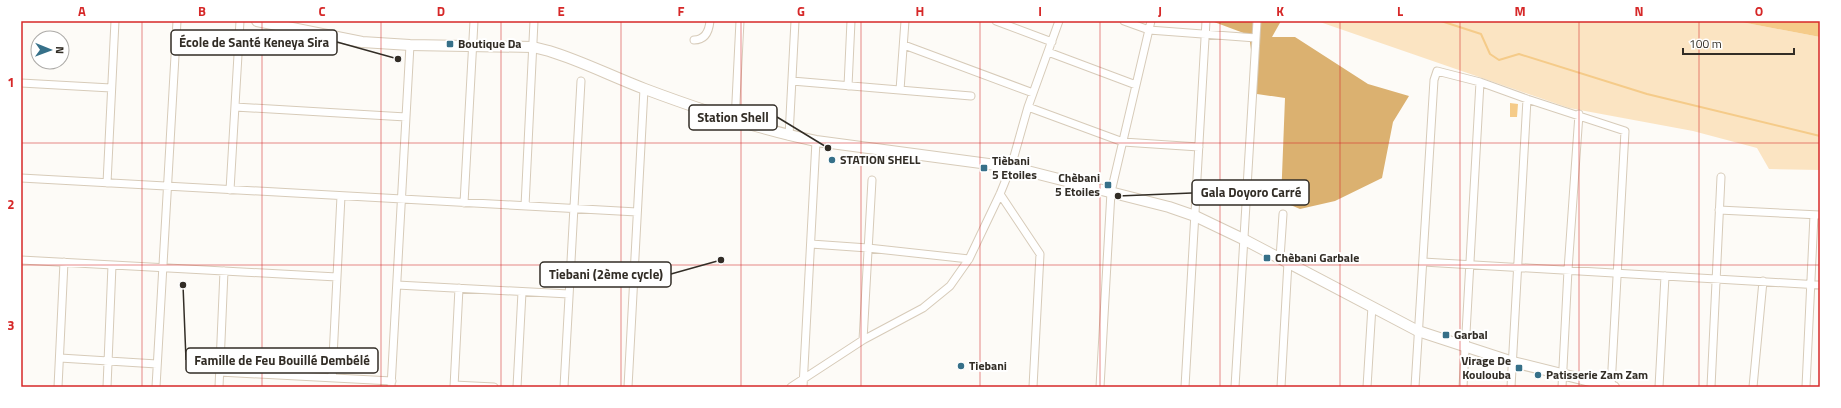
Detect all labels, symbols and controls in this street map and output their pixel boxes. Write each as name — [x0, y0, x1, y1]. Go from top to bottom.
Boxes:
text: A — [78, 1, 86, 21]
text: B — [198, 1, 206, 21]
text: C — [318, 1, 326, 21]
text: D — [437, 1, 445, 21]
text: E — [557, 1, 565, 21]
text: F — [678, 1, 685, 21]
text: G — [797, 1, 805, 21]
text: H — [916, 1, 924, 21]
text: I — [1038, 1, 1042, 21]
text: J — [1158, 1, 1162, 21]
text: K — [1276, 1, 1284, 21]
text: L — [1397, 1, 1403, 21]
text: M — [1514, 1, 1526, 21]
text: N — [1634, 1, 1644, 21]
text: O — [1755, 1, 1763, 21]
north arrow — [30, 30, 70, 70]
callout: École de Santé Keneya Sira — [171, 30, 337, 55]
scale bar — [1683, 30, 1794, 56]
text: École de Santé Keneya Sira — [179, 32, 329, 52]
place label: Boutique Da — [458, 34, 522, 53]
text: 100 m — [1689, 34, 1722, 53]
marker: Boutique Da — [445, 39, 455, 49]
text: N — [52, 46, 68, 54]
text: 1 — [7, 72, 15, 92]
callout: Station Shell — [689, 105, 777, 130]
text: Station Shell — [697, 107, 769, 127]
place label: STATION SHELL — [840, 150, 921, 169]
place label: Tièbani 5 Etoiles — [992, 151, 1037, 184]
marker: STATION SHELL — [827, 155, 837, 165]
marker: Tièbani 5 Etoiles — [979, 163, 989, 173]
place label: Chèbani 5 Etoiles — [1055, 168, 1100, 201]
marker: Chèbani 5 Etoiles — [1103, 180, 1113, 190]
callout: Gala Doyoro Carré — [1192, 180, 1309, 205]
text: Gala Doyoro Carré — [1201, 182, 1302, 202]
text: 2 — [7, 194, 15, 214]
place label: Chèbani Garbale — [1275, 248, 1359, 267]
marker: Chèbani Garbale — [1262, 253, 1272, 263]
callout: Tiebani (2ème cycle) — [540, 262, 671, 287]
text: Tiebani (2ème cycle) — [549, 264, 663, 284]
text: 3 — [7, 315, 15, 335]
place label: Garbal — [1454, 325, 1488, 344]
marker: Garbal — [1441, 330, 1451, 340]
callout: Famille de Feu Bouillé Dembélé — [186, 348, 378, 373]
text: Famille de Feu Bouillé Dembélé — [194, 350, 370, 370]
place label: Virage De Koulouba — [1461, 351, 1511, 384]
place label: Tiebani — [969, 356, 1007, 375]
marker: Tiebani — [956, 361, 966, 371]
marker: Virage De Koulouba — [1514, 363, 1524, 373]
place label: Patisserie Zam Zam — [1546, 365, 1648, 384]
marker: Patisserie Zam Zam — [1533, 370, 1543, 380]

